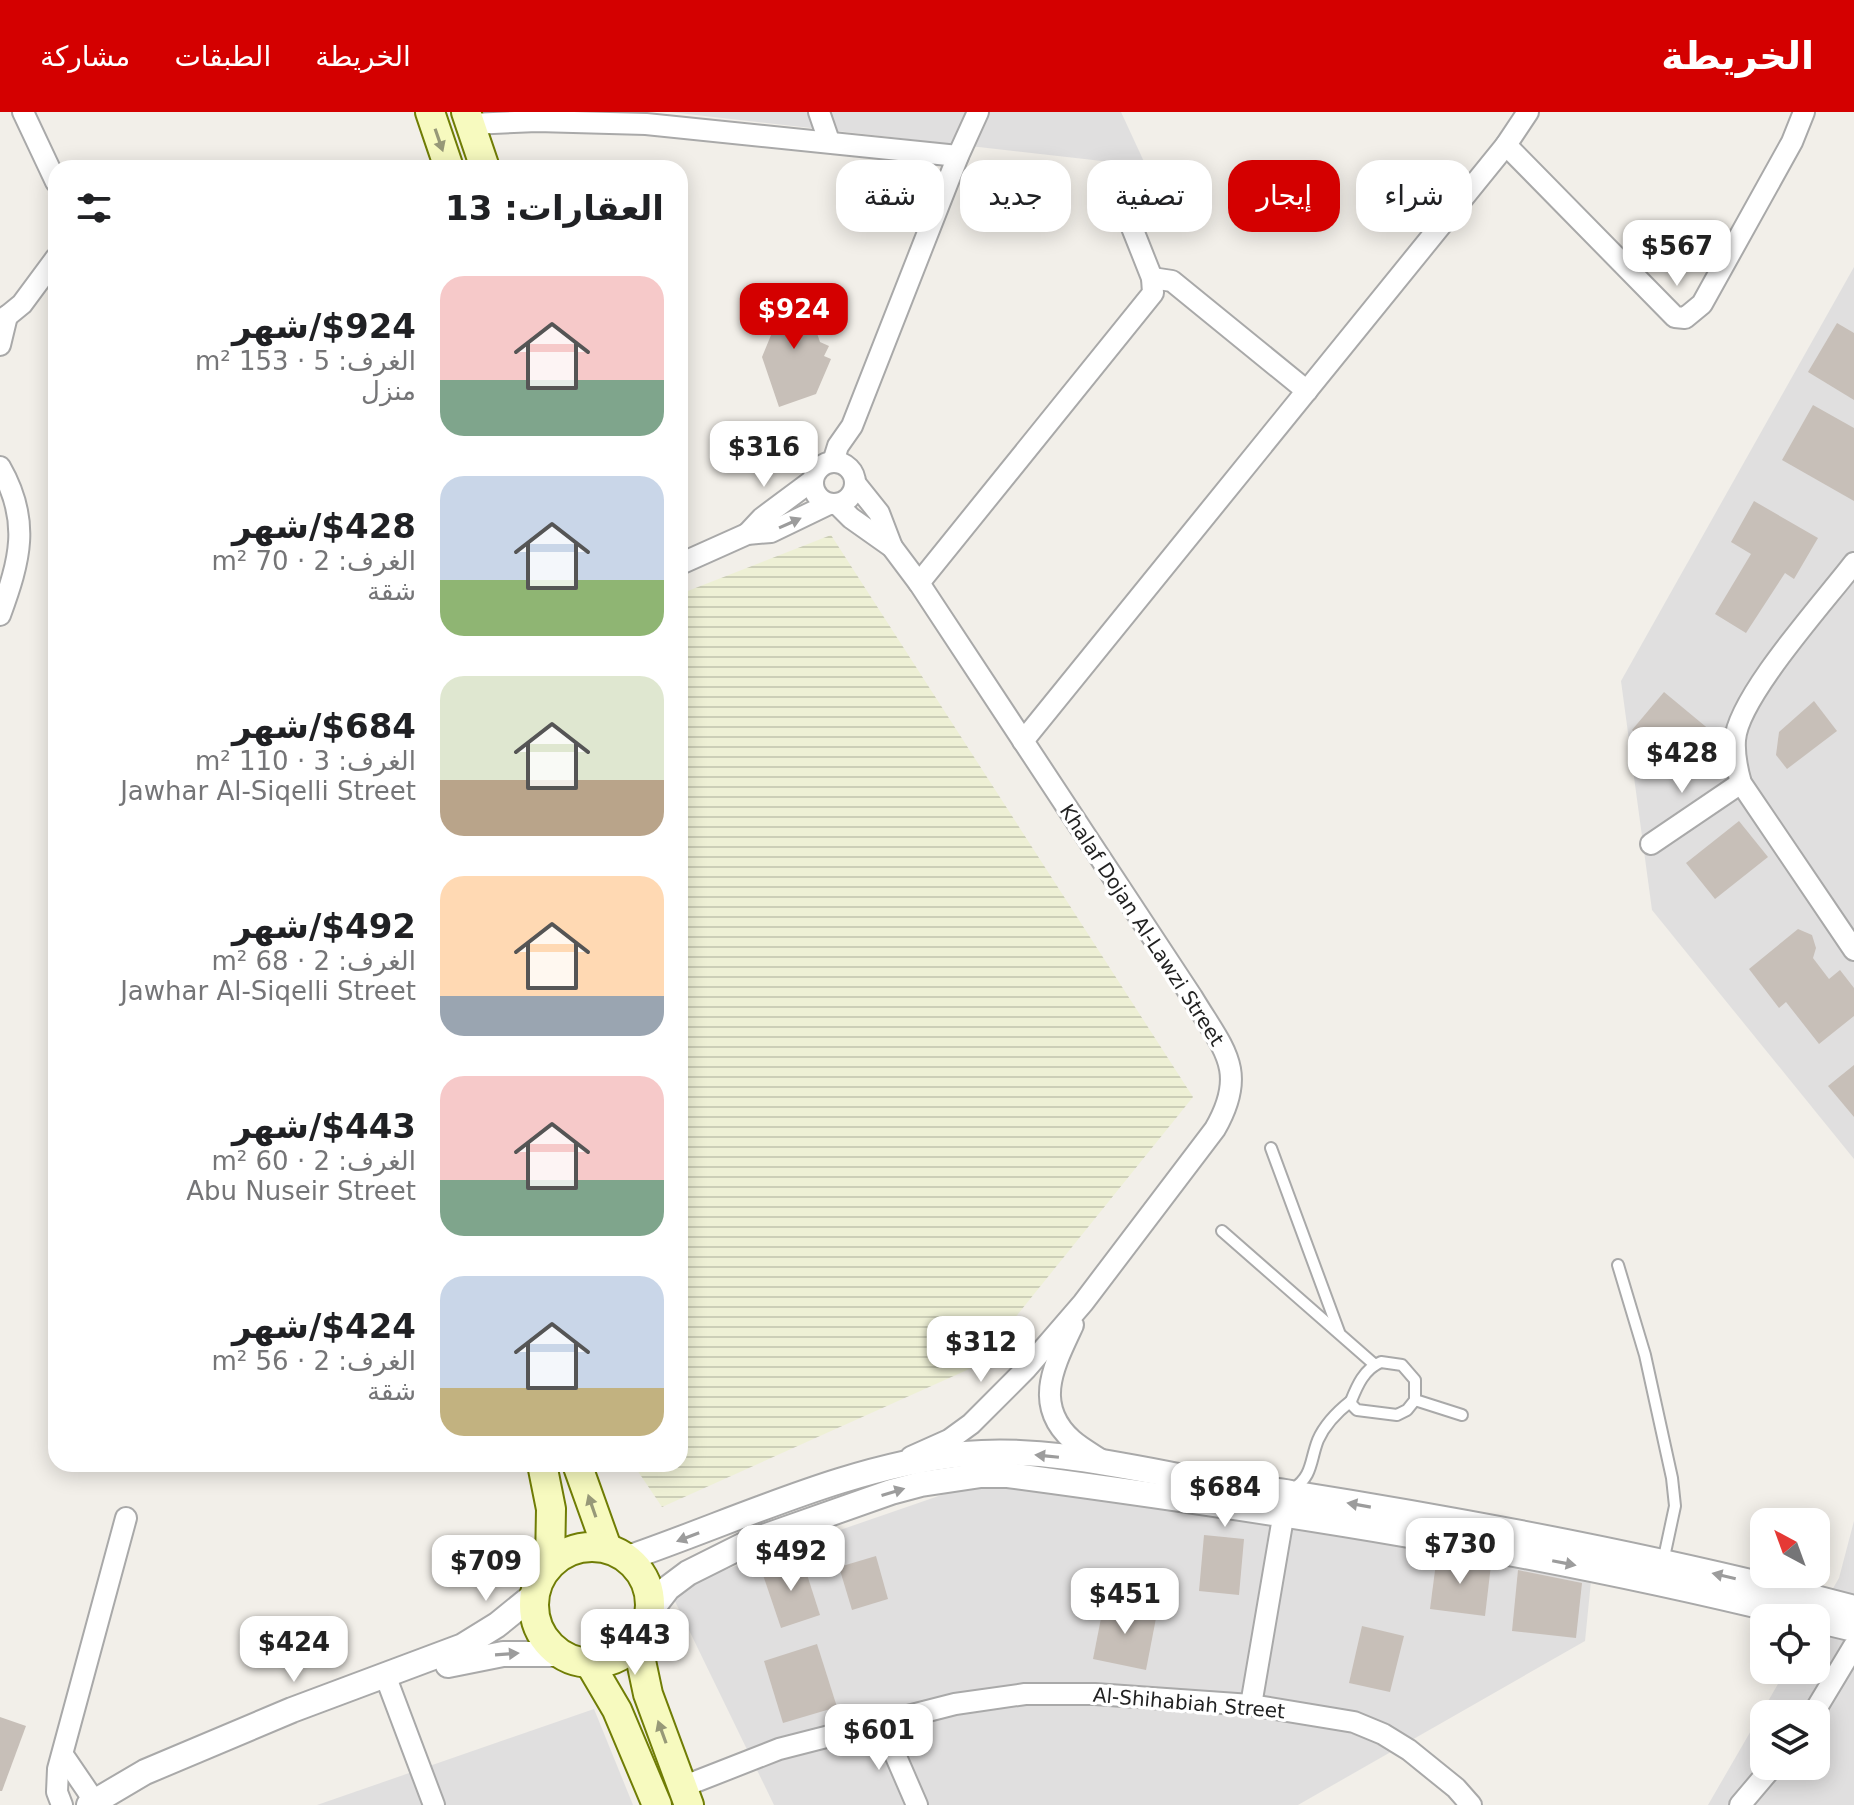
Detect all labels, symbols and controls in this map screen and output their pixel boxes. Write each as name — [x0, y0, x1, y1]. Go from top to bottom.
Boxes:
text: الخريطة — [1661, 34, 1814, 78]
text: مشاركة — [40, 40, 130, 73]
text: الطبقات — [174, 40, 271, 73]
text: الخريطة — [315, 40, 411, 73]
one-way arrow — [434, 128, 446, 152]
chip: شقة — [836, 160, 944, 232]
chip: جديد — [960, 160, 1071, 232]
chip: تصفية — [1087, 160, 1212, 232]
chip: إيجار — [1228, 160, 1340, 232]
chip: شراء — [1356, 160, 1472, 232]
icon: filters — [72, 186, 116, 230]
text: العقارات: 13 — [445, 188, 664, 228]
pin: $567 — [1630, 220, 1724, 288]
text: $567 — [1641, 231, 1713, 261]
pin: $924 — [747, 283, 841, 351]
text: $924 — [758, 294, 830, 324]
text: $924/شهر — [232, 306, 416, 346]
icon: home — [504, 308, 600, 404]
text: الغرف: 5 · 153 m² — [195, 346, 416, 376]
text: منزل — [361, 376, 416, 406]
pin: $316 — [717, 421, 811, 489]
text: $316 — [728, 432, 800, 462]
text: $428/شهر — [232, 506, 416, 546]
icon: home — [504, 508, 600, 604]
one-way arrow — [778, 517, 802, 530]
text: الغرف: 2 · 70 m² — [212, 546, 416, 576]
text: شقة — [367, 576, 416, 606]
text: $684/شهر — [232, 706, 416, 746]
icon: home — [504, 708, 600, 804]
pin: $428 — [1635, 727, 1729, 795]
text: $428 — [1646, 738, 1718, 768]
text: الغرف: 3 · 110 m² — [195, 746, 416, 776]
text: Jawhar Al-Siqelli Street — [120, 776, 416, 806]
street label: Khalaf Dojan Al-Lawzi Street — [1055, 800, 1229, 1050]
text: $492/شهر — [232, 906, 416, 946]
icon: home — [504, 908, 600, 1004]
text: الغرف: 2 · 68 m² — [212, 946, 416, 976]
text: Jawhar Al-Siqelli Street — [120, 976, 416, 1006]
text: $443/شهر — [232, 1106, 416, 1146]
icon: home — [504, 1108, 600, 1204]
text: الغرف: 2 · 60 m² — [212, 1146, 416, 1176]
text: Abu Nuseir Street — [186, 1176, 416, 1206]
text: $424/شهر — [232, 1306, 416, 1346]
icon: home — [504, 1308, 600, 1404]
pin: $312 — [934, 1316, 1028, 1384]
text: $312 — [945, 1327, 1017, 1357]
text: الغرف: 2 · 56 m² — [212, 1346, 416, 1376]
text: شقة — [367, 1376, 416, 1406]
one-way arrow — [1034, 1449, 1059, 1462]
pin: $684 — [1178, 1461, 1272, 1529]
text: $684 — [1189, 1472, 1261, 1502]
one-way arrow — [881, 1485, 905, 1498]
one-way arrow — [585, 1494, 598, 1518]
one-way arrow — [1346, 1498, 1371, 1510]
north arrow — [1750, 1508, 1830, 1588]
map controls — [1750, 1508, 1830, 1780]
pin: $730 — [1413, 1518, 1507, 1586]
pin: $492 — [744, 1525, 838, 1593]
text: $730 — [1424, 1529, 1496, 1559]
one-way arrow — [676, 1531, 700, 1544]
pin: $709 — [439, 1535, 533, 1603]
text: $492 — [755, 1536, 827, 1566]
text: $709 — [450, 1546, 522, 1576]
one-way arrow — [1551, 1558, 1576, 1570]
pin: $451 — [1078, 1568, 1172, 1636]
one-way arrow — [1711, 1569, 1736, 1582]
text: $451 — [1089, 1579, 1161, 1609]
button: locate — [1750, 1604, 1830, 1684]
pin: $443 — [588, 1609, 682, 1677]
pin: $424 — [247, 1616, 341, 1684]
text: $443 — [599, 1620, 671, 1650]
text: $424 — [258, 1627, 330, 1657]
one-way arrow — [495, 1647, 520, 1660]
street label: Al-Shihabiah Street — [1092, 1683, 1286, 1723]
button: layers — [1750, 1700, 1830, 1780]
pin: $601 — [832, 1704, 926, 1772]
text: $601 — [843, 1715, 915, 1745]
one-way arrow — [655, 1720, 668, 1744]

